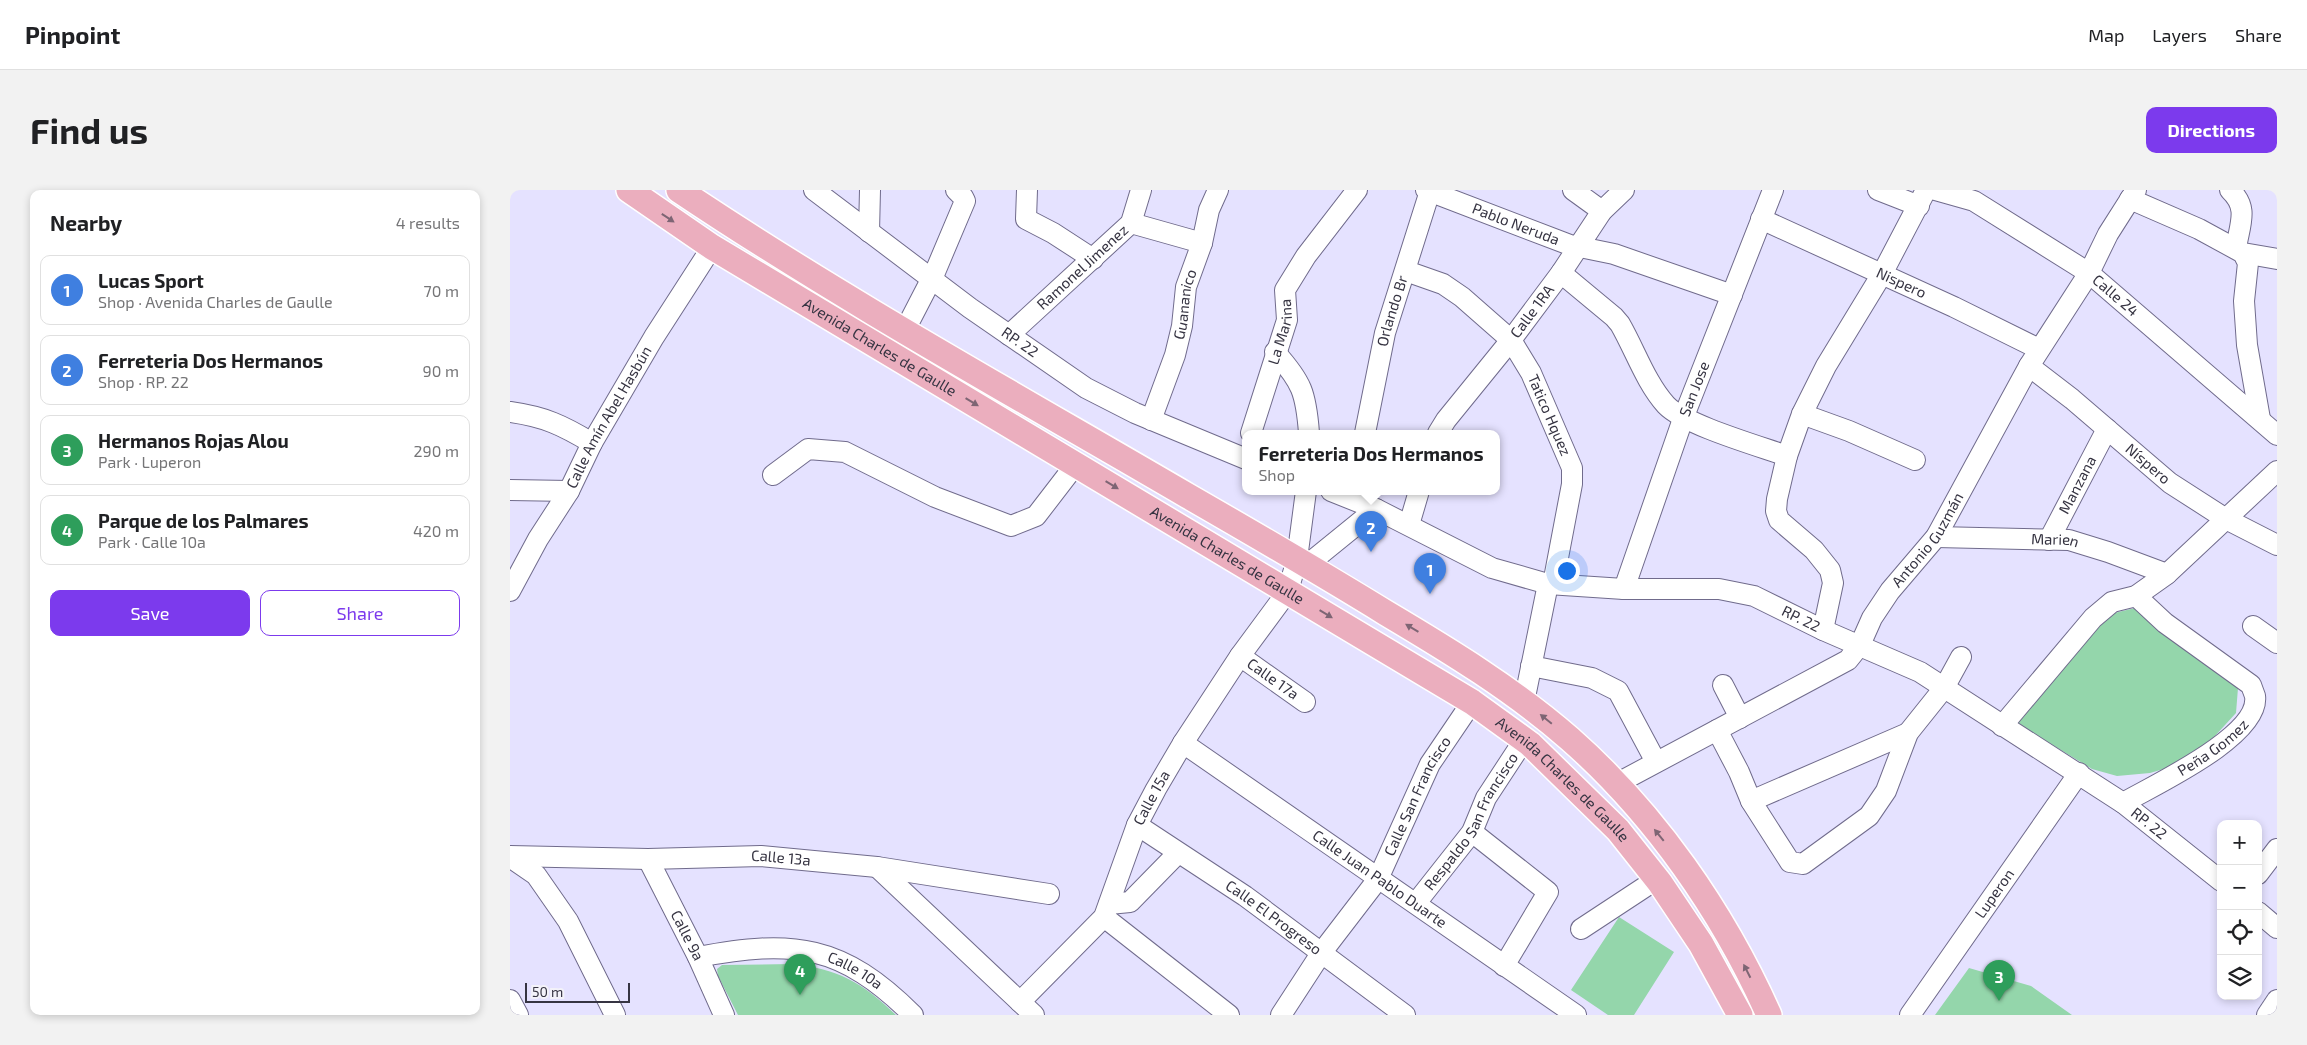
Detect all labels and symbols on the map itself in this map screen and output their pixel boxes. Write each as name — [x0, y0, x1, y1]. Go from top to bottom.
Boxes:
street label: Pablo Neruda — [1470, 198, 1562, 248]
one-way arrow — [662, 213, 675, 223]
street label: Ramonel Jimenez — [1033, 220, 1131, 313]
street label: Nispero — [1874, 263, 1929, 301]
street label: Guananico — [1169, 266, 1200, 341]
street label: Calle 24 — [2089, 270, 2143, 320]
street label: Orlando Br — [1373, 273, 1411, 348]
street label: Calle 1RA — [1506, 280, 1558, 341]
street label: Avenida Charles de Gaulle — [800, 294, 960, 399]
street label: La Marina — [1263, 298, 1295, 367]
street label: RP. 22 — [998, 323, 1042, 360]
street label: Calle Amín Abel Hasbún — [562, 343, 655, 491]
street label: San Jose — [1675, 359, 1713, 419]
street label: Tatico Hquez — [1525, 371, 1576, 458]
one-way arrow — [965, 398, 978, 407]
street label: Níspero — [2122, 439, 2174, 487]
street label: Manzana — [2054, 452, 2099, 517]
one-way arrow — [1105, 481, 1118, 490]
street label: Antonio Guzmán — [1887, 489, 1966, 590]
street label: Avenida Charles de Gaulle — [1147, 502, 1308, 607]
pin: 2 — [1355, 511, 1387, 552]
street label: Marien — [2031, 529, 2081, 551]
pin: 1 — [1414, 553, 1446, 594]
your location — [1554, 558, 1580, 584]
street label: RP. 22 — [1779, 601, 1824, 635]
one-way arrow — [1319, 609, 1332, 618]
one-way arrow — [1405, 623, 1418, 632]
street label: Calle 17a — [1244, 654, 1303, 703]
street label: Avenida Charles de Gaulle — [1493, 712, 1634, 845]
one-way arrow — [1539, 714, 1552, 725]
street label: Peña Gomez — [2174, 715, 2252, 779]
street label: Calle San Francisco — [1380, 733, 1454, 858]
street label: Respaldo San Francisco — [1420, 749, 1521, 893]
street label: Calle 15a — [1129, 767, 1173, 828]
street label: RP. 22 — [2128, 803, 2171, 843]
street label: Calle Juan Pablo Duarte — [1309, 825, 1451, 931]
one-way arrow — [1653, 829, 1664, 842]
street label: Calle 13a — [751, 846, 812, 869]
street label: Luperon — [1970, 865, 2017, 921]
street label: Calle El Progreso — [1223, 876, 1326, 958]
street label: Calle 9a — [668, 907, 708, 963]
street label: Calle 10a — [825, 947, 887, 992]
pin: 4 — [784, 954, 816, 995]
pin: 3 — [1983, 960, 2015, 1001]
one-way arrow — [1743, 964, 1751, 978]
scale bar — [525, 980, 630, 1003]

